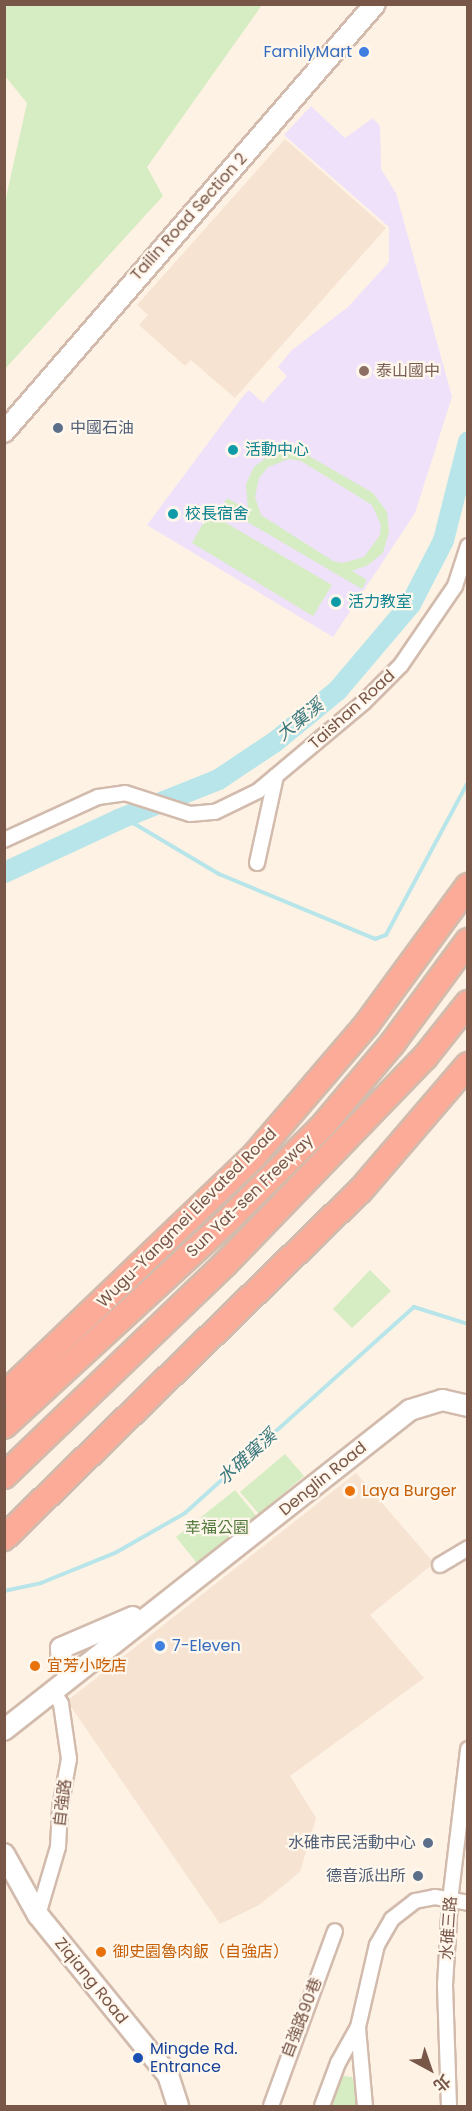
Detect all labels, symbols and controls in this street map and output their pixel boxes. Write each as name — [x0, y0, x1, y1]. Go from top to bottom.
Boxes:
place label: FamilyMart — [263, 42, 352, 62]
marker: FamilyMart — [357, 45, 371, 59]
street label: Tailin Road Section 2 — [127, 149, 251, 285]
place label: 泰山國中 — [376, 361, 440, 381]
marker: 泰山國中 — [357, 364, 371, 378]
place label: 中國石油 — [70, 418, 134, 438]
marker: 中國石油 — [51, 421, 65, 435]
place label: 活動中心 — [245, 440, 309, 460]
marker: 活動中心 — [226, 443, 240, 457]
place label: 校長宿舍 — [185, 504, 249, 524]
marker: 校長宿舍 — [166, 507, 180, 521]
place label: 活力教室 — [348, 592, 412, 612]
marker: 活力教室 — [329, 595, 343, 609]
street label: Taishan Road — [305, 666, 399, 754]
water label: 大窠溪 — [272, 695, 328, 745]
street label: Wugu-Yangmei Elevated Road — [93, 1124, 281, 1312]
street label: Sun Yat-sen Freeway — [183, 1131, 317, 1261]
water label: 水確窠溪 — [213, 1425, 281, 1489]
street label: Denglin Road — [276, 1438, 370, 1520]
place label: Laya Burger — [362, 1481, 457, 1501]
marker: Laya Burger — [343, 1484, 357, 1498]
park label: 幸福公園 — [185, 1518, 249, 1538]
place label: 7-Eleven — [172, 1636, 241, 1656]
marker: 7-Eleven — [153, 1639, 167, 1653]
place label: 宜芳小吃店 — [47, 1656, 127, 1676]
marker: 宜芳小吃店 — [28, 1659, 42, 1673]
street label: 自強路 — [51, 1778, 75, 1828]
place label: 水碓市民活動中心 — [288, 1833, 416, 1853]
marker: 水碓市民活動中心 — [421, 1836, 435, 1850]
place label: 德音派出所 — [326, 1866, 406, 1886]
marker: 德音派出所 — [411, 1869, 425, 1883]
street label: 水碓三路 — [437, 1895, 461, 1961]
street label: Ziqiang Road — [50, 1934, 132, 2028]
place label: 御史園魯肉飯（自強店） — [113, 1942, 289, 1962]
marker: 御史園魯肉飯（自強店） — [94, 1945, 108, 1959]
street label: 自強路90巷 — [278, 1975, 326, 2061]
place label: Mingde Rd. Entrance — [150, 2039, 238, 2077]
north arrow — [400, 2039, 460, 2099]
marker: Mingde Rd. Entrance — [131, 2051, 145, 2065]
text: 北 — [428, 2069, 455, 2097]

